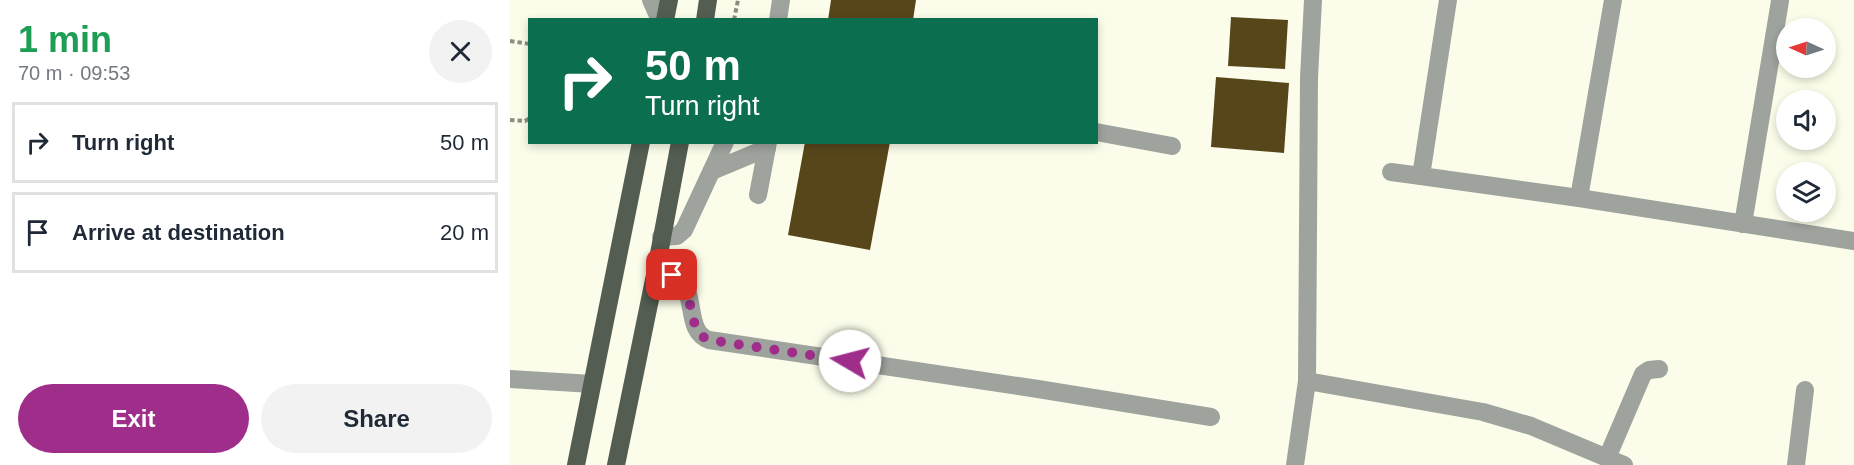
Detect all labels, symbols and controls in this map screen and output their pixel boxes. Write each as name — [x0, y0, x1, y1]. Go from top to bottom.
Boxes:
north arrow — [1776, 18, 1836, 78]
map controls — [1776, 18, 1836, 222]
text: 1 min — [18, 19, 112, 60]
button: close — [429, 20, 492, 83]
icon: right — [546, 42, 624, 120]
text: 50 m — [645, 42, 741, 89]
text: 70 m · 09:53 — [18, 62, 130, 84]
button: sound — [1776, 90, 1836, 150]
text: Turn right — [645, 91, 760, 121]
icon: right — [21, 126, 54, 159]
text: Turn right — [72, 130, 174, 155]
text: 50 m — [440, 130, 489, 155]
button: layers — [1776, 162, 1836, 222]
icon: arrive — [21, 216, 54, 249]
text: Arrive at destination — [72, 220, 285, 245]
text: 20 m — [440, 220, 489, 245]
pin — [646, 249, 697, 300]
icon: arrive — [655, 258, 688, 291]
position arrow — [818, 329, 882, 393]
button: Exit — [18, 384, 249, 453]
button: Share — [261, 384, 492, 453]

